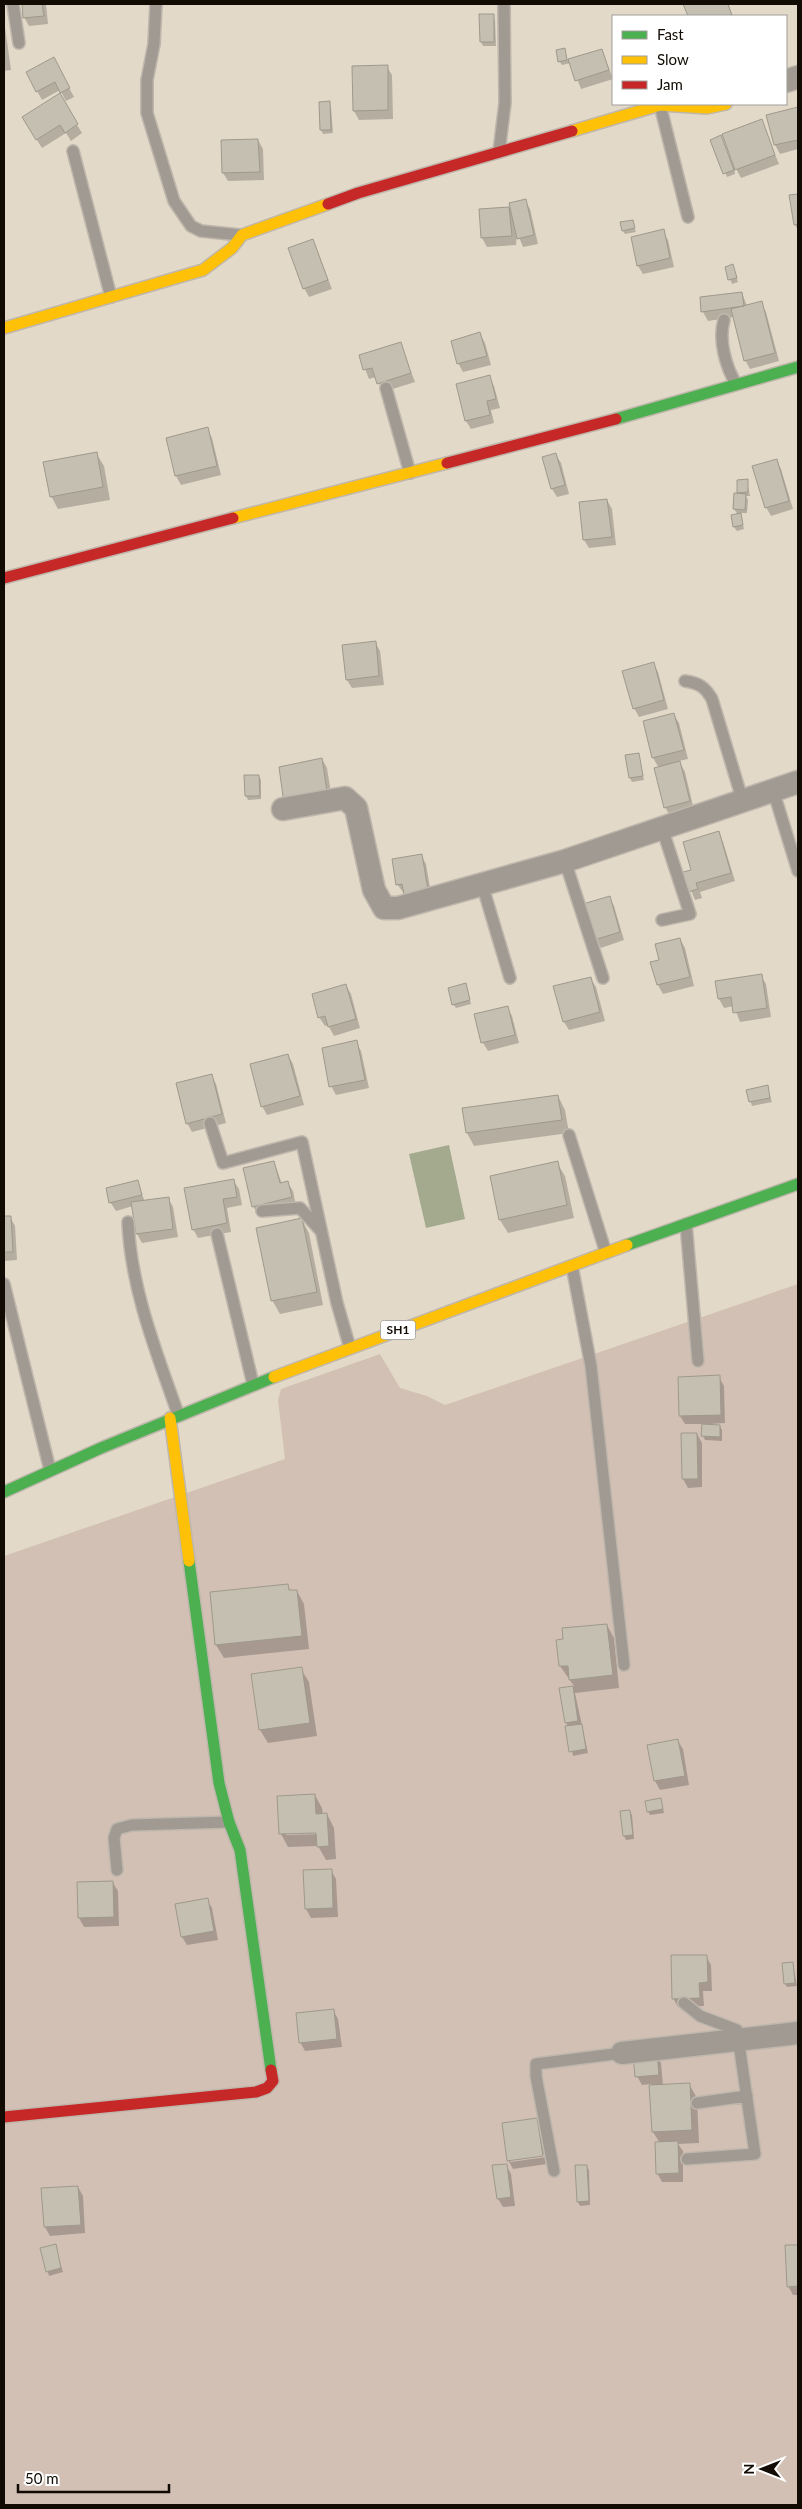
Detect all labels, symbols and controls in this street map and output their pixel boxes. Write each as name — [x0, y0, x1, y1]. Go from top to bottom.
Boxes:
legend — [612, 15, 787, 105]
text: Fast — [657, 25, 684, 43]
text: Slow — [657, 50, 689, 68]
text: Jam — [657, 75, 683, 93]
road number: SH1 — [380, 1320, 416, 1340]
north arrow — [737, 2444, 787, 2494]
scale bar — [18, 2462, 169, 2494]
text: N — [740, 2464, 757, 2474]
text: 50 m — [25, 2469, 59, 2487]

